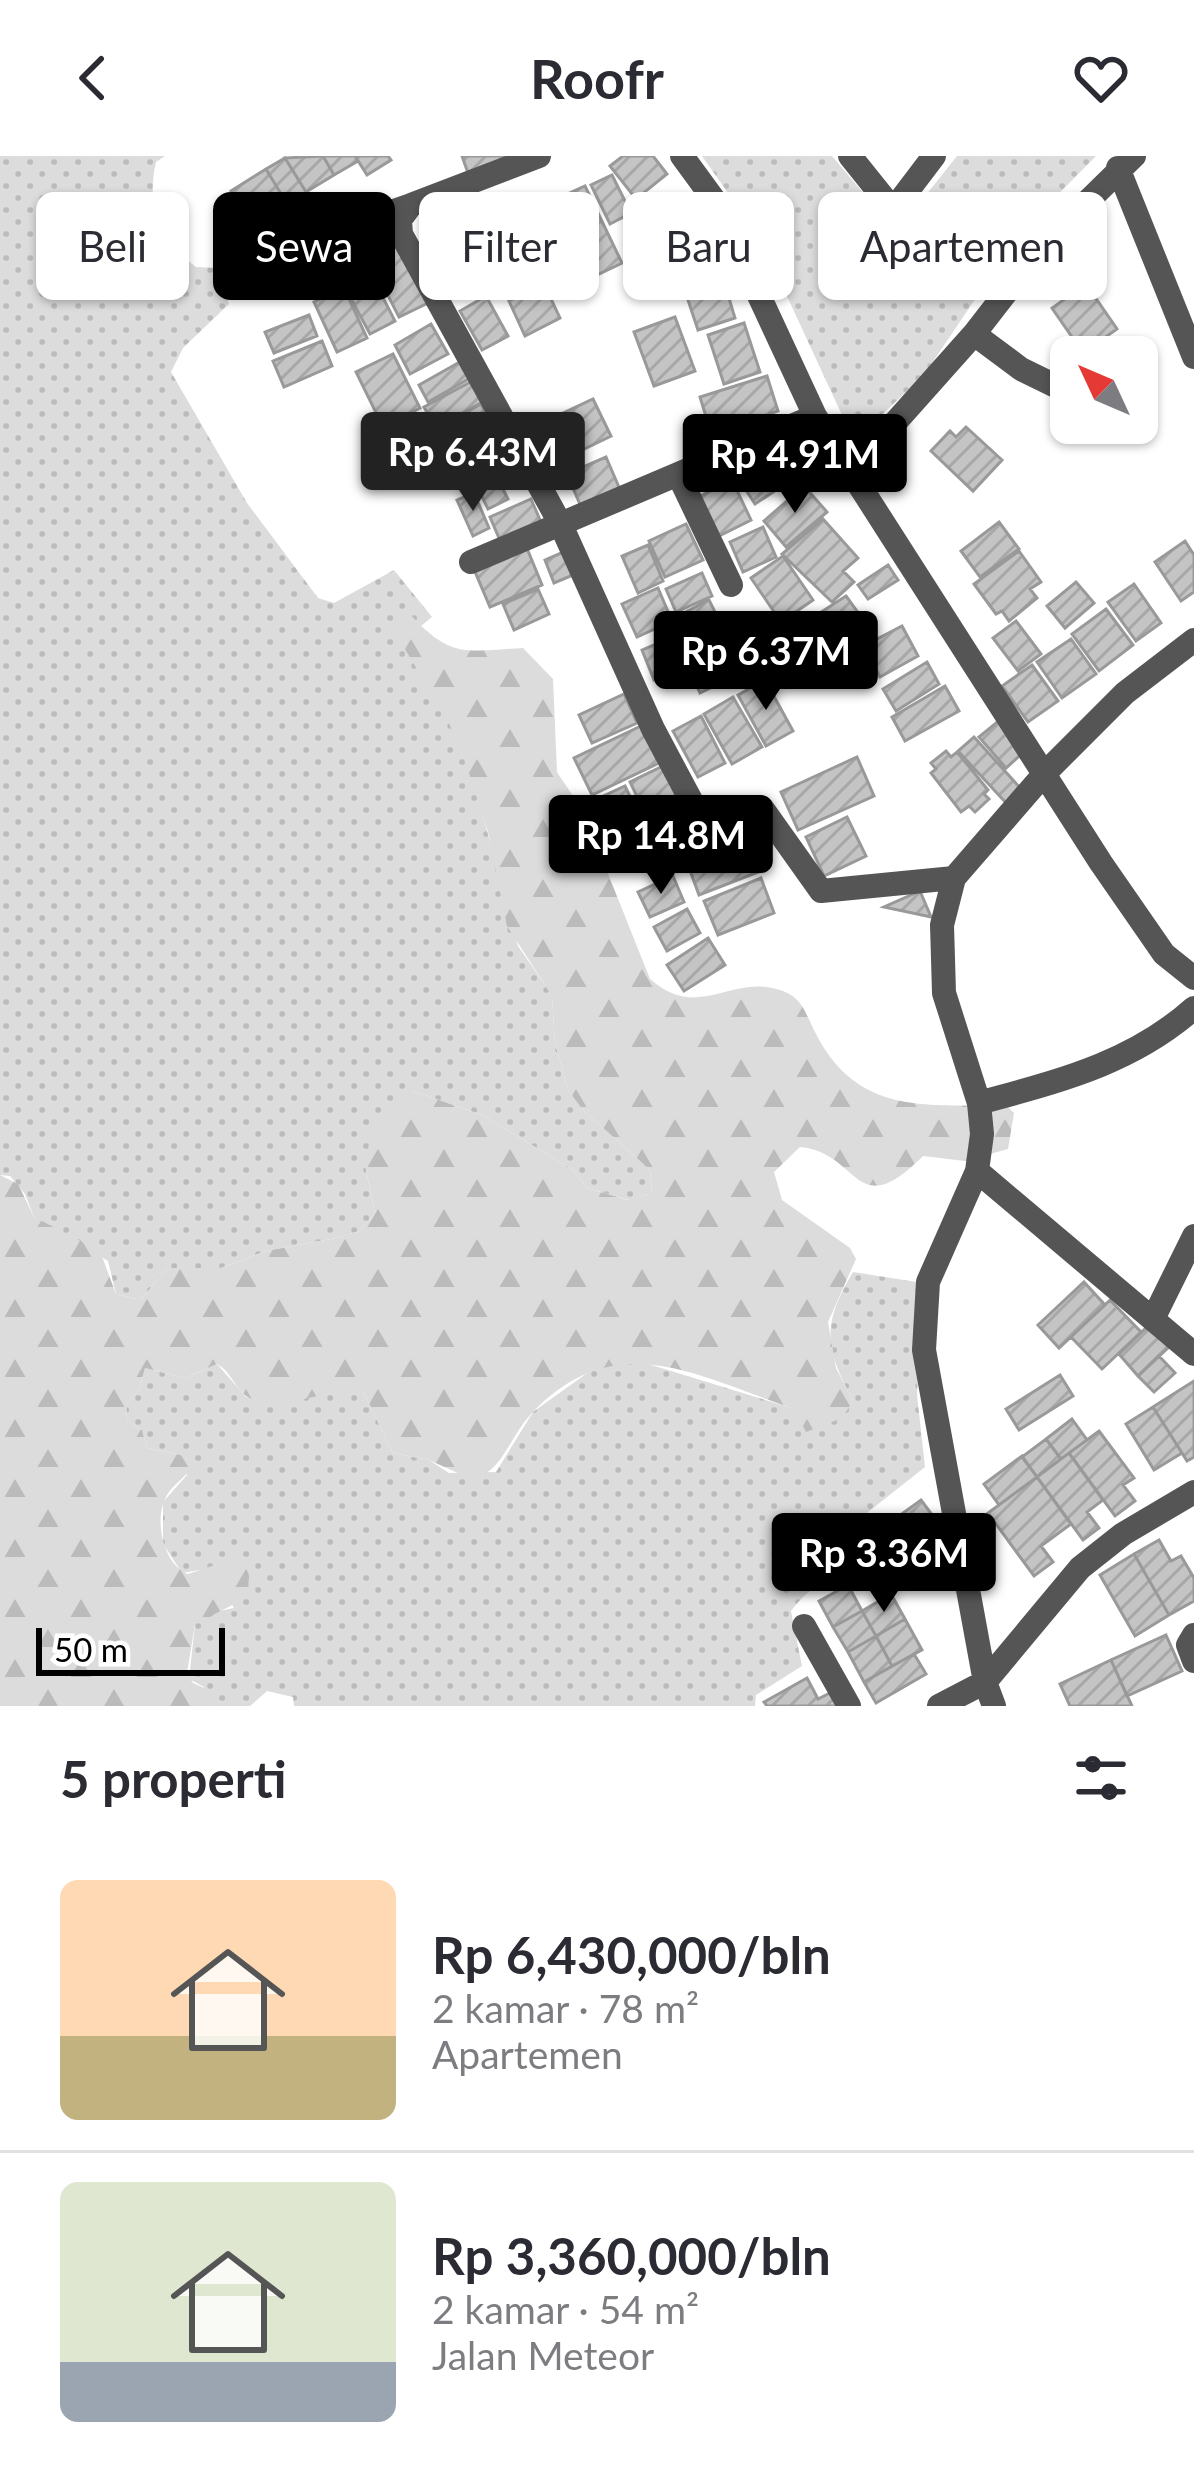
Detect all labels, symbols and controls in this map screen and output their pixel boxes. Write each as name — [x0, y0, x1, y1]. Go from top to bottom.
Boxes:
icon: back — [60, 45, 126, 111]
icon: heart — [1068, 45, 1134, 111]
text: Roofr — [530, 46, 664, 111]
chip: Beli — [36, 192, 189, 300]
chip: Sewa — [213, 192, 395, 300]
chip: Filter — [419, 192, 599, 300]
chip: Baru — [623, 192, 794, 300]
chip: Apartemen — [818, 192, 1107, 300]
north arrow — [1050, 336, 1158, 444]
map controls — [1050, 336, 1158, 444]
pin: Rp 6.43M — [349, 412, 597, 514]
pin: Rp 4.91M — [671, 414, 919, 516]
text: Rp 6.43M — [388, 428, 558, 474]
text: Rp 4.91M — [710, 430, 880, 476]
pin: Rp 6.37M — [642, 611, 890, 713]
text: Rp 6.37M — [681, 627, 851, 673]
pin: Rp 14.8M — [537, 795, 785, 897]
text: Rp 14.8M — [576, 811, 746, 857]
pin: Rp 3.36M — [760, 1513, 1008, 1615]
text: Rp 3.36M — [799, 1529, 969, 1575]
scale bar — [36, 1622, 225, 1675]
text: 50 m — [54, 1629, 128, 1669]
icon: filters — [1068, 1745, 1134, 1811]
text: 5 properti — [60, 1748, 287, 1809]
text: Rp 6,430,000/bln — [432, 1924, 831, 1985]
icon: home — [156, 1928, 300, 2072]
text: 2 kamar · 78 m² — [432, 1985, 699, 2031]
text: Apartemen — [432, 2031, 623, 2077]
text: Rp 3,360,000/bln — [432, 2225, 831, 2286]
icon: home — [156, 2230, 300, 2374]
text: 2 kamar · 54 m² — [432, 2286, 699, 2332]
text: Jalan Meteor — [432, 2332, 654, 2378]

